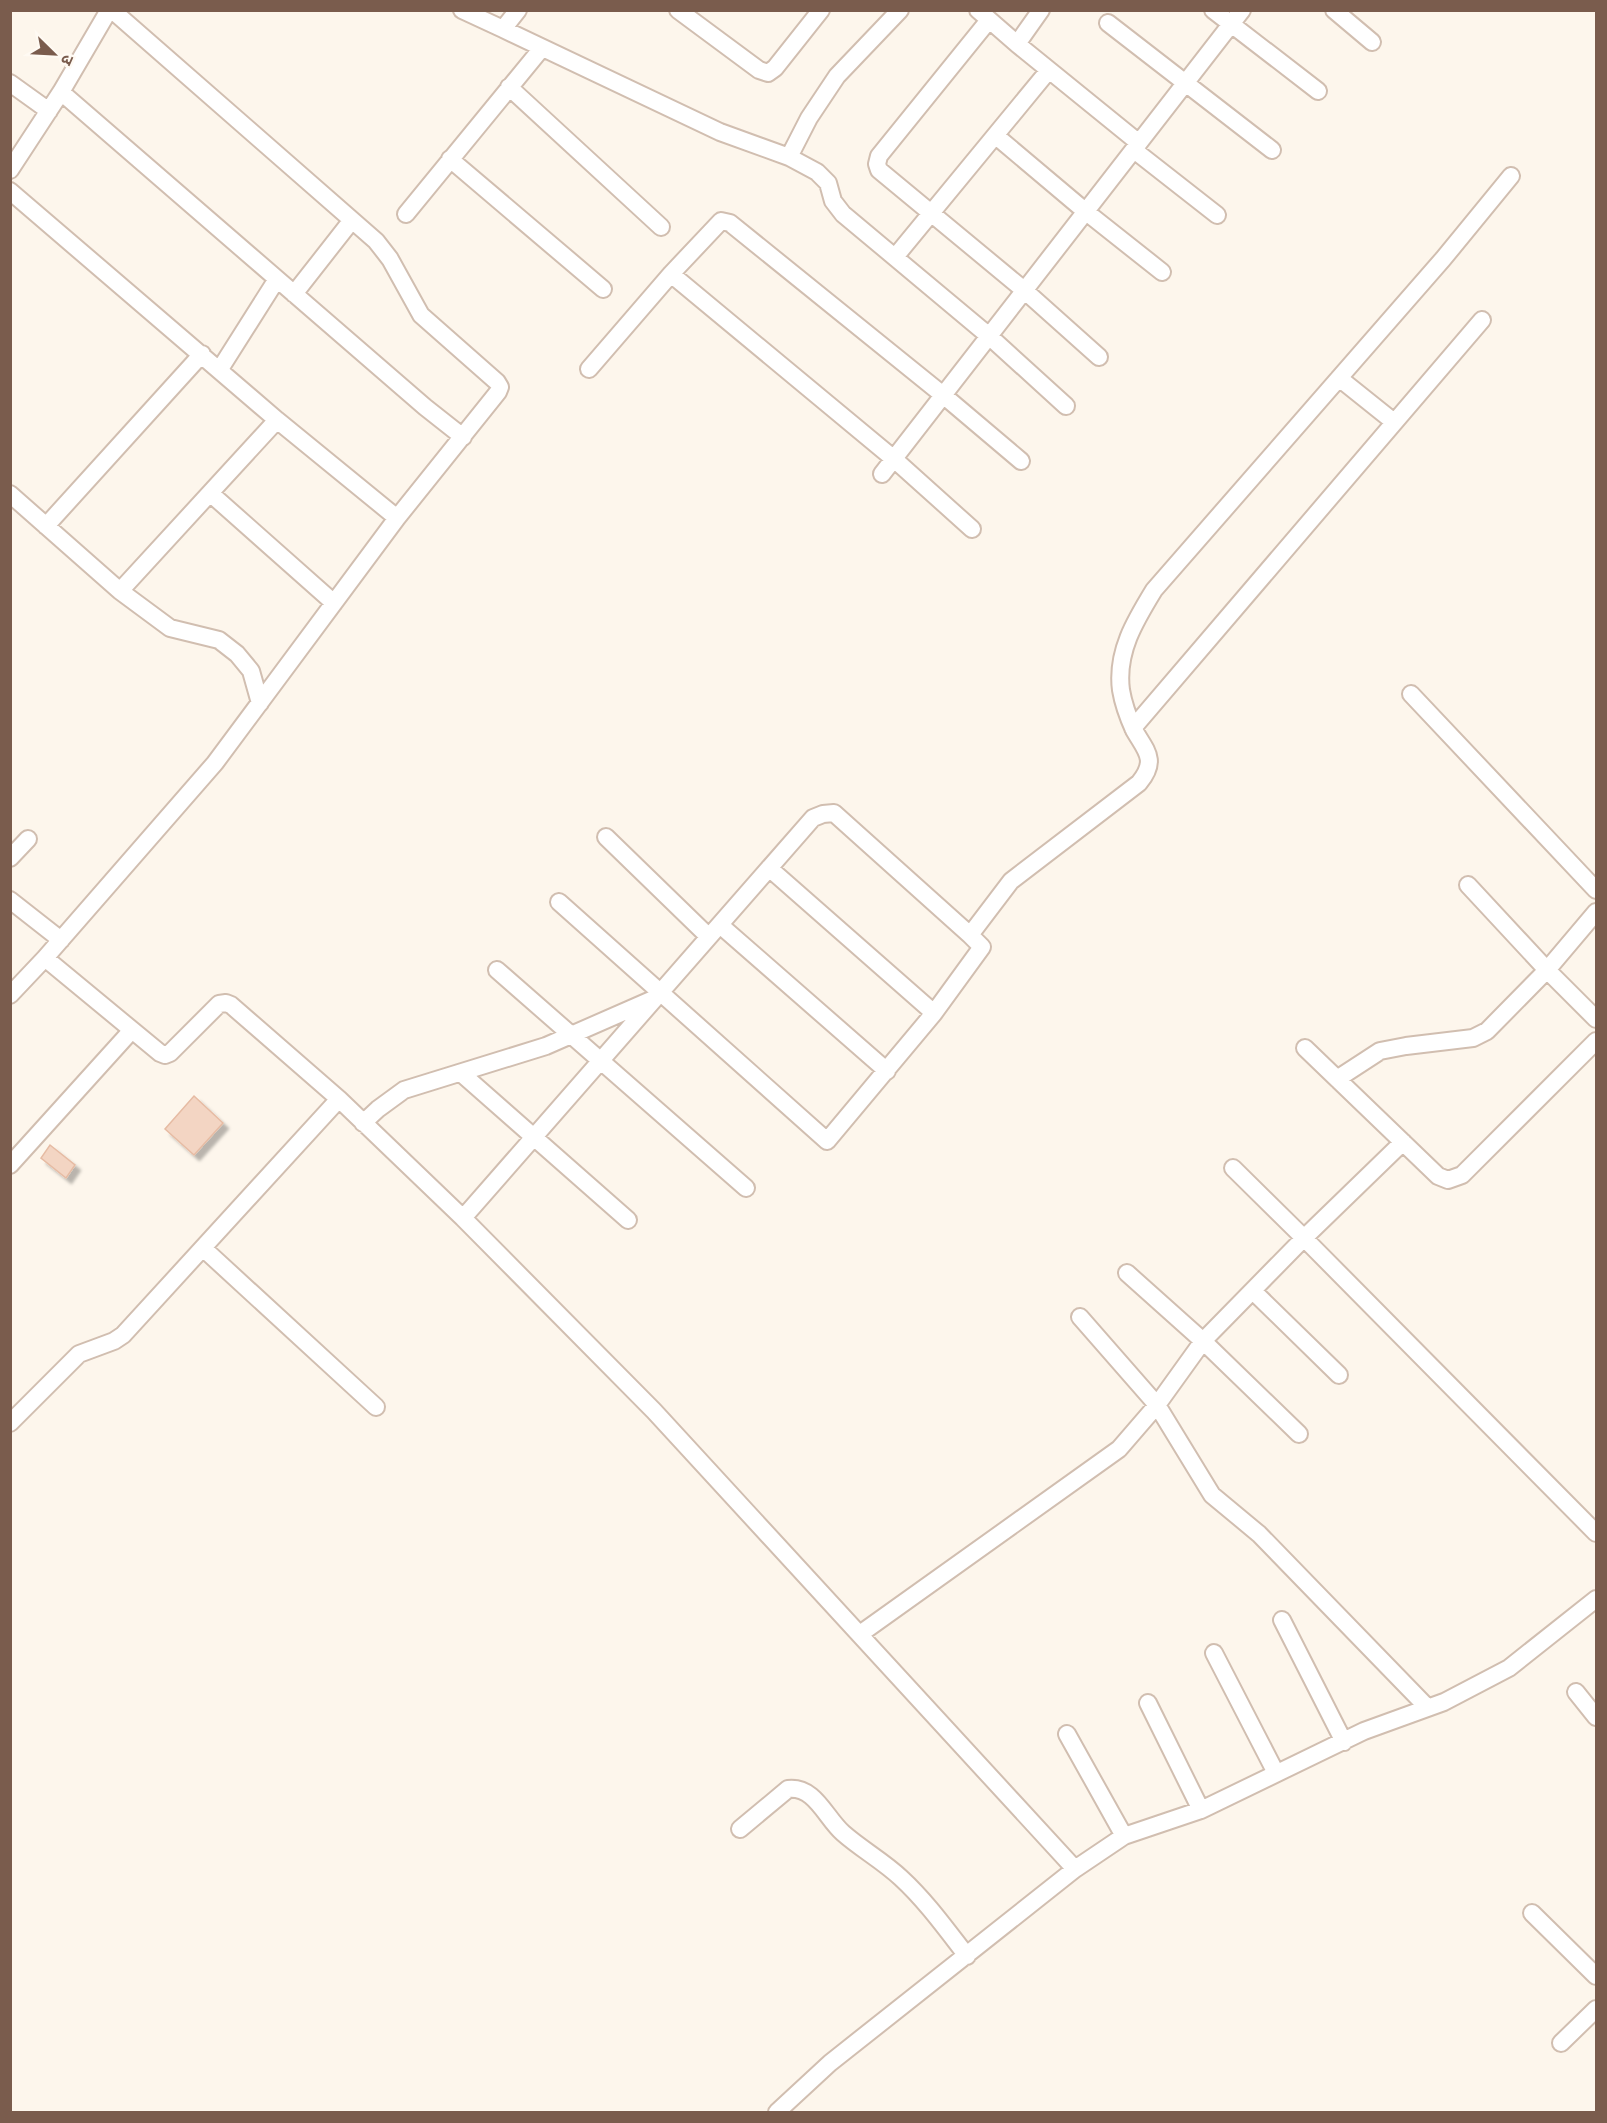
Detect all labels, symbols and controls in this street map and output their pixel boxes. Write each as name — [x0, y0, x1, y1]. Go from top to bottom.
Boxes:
north arrow — [24, 24, 84, 84]
text: उ — [56, 52, 78, 69]

